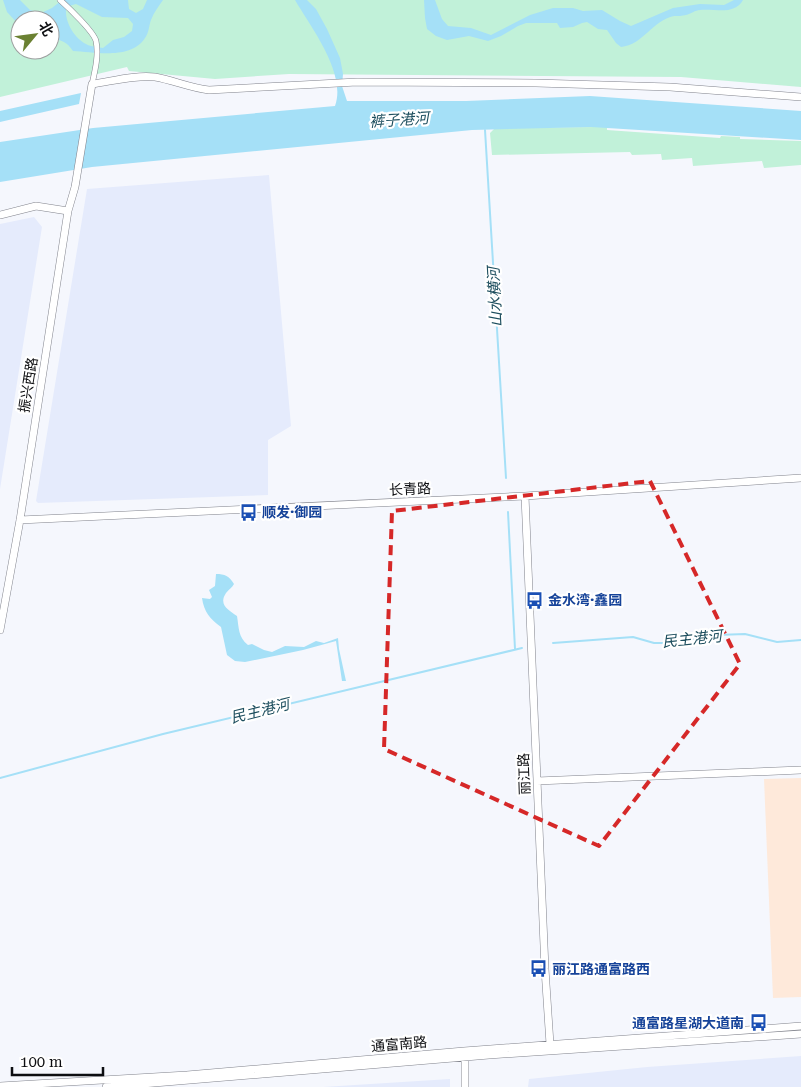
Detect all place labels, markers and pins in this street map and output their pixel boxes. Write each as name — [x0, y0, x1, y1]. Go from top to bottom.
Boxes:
bus stop icon: 顺发·御园 — [238, 502, 258, 522]
place label: 顺发·御园 — [262, 504, 322, 520]
bus stop icon: 金水湾·鑫园 — [524, 590, 544, 610]
place label: 金水湾·鑫园 — [548, 592, 622, 608]
bus stop icon: 丽江路通富路西 — [528, 959, 548, 979]
place label: 丽江路通富路西 — [552, 961, 650, 977]
bus stop icon: 通富路星湖大道南 — [748, 1013, 768, 1033]
place label: 通富路星湖大道南 — [632, 1015, 744, 1031]

